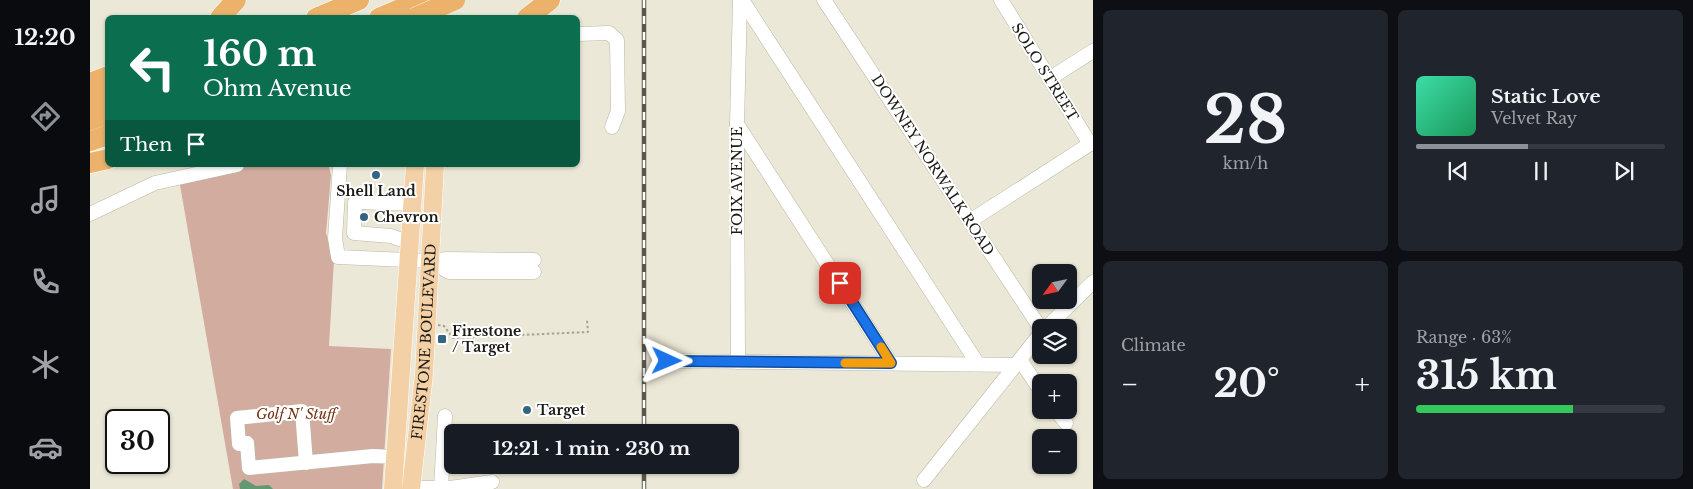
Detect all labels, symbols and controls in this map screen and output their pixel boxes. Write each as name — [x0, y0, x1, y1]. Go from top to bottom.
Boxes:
street label: SOLO STREET — [1008, 20, 1082, 124]
text: 12:20 — [14, 24, 76, 51]
text: 160 m — [203, 32, 316, 75]
icon: left — [120, 35, 185, 100]
street label: DOWNEY NORWALK ROAD — [868, 71, 998, 259]
text: Ohm Avenue — [203, 75, 352, 102]
text: 28 — [1204, 80, 1287, 161]
text: Static Love — [1491, 85, 1601, 108]
icon: directions — [28, 99, 63, 134]
text: Velvet Ray — [1491, 108, 1577, 128]
street label: FOIX AVENUE — [728, 127, 746, 235]
icon: arrive — [182, 130, 210, 158]
text: Then — [120, 133, 172, 156]
text: km/h — [1223, 153, 1268, 173]
icon: previous — [1444, 157, 1472, 185]
icon: pause — [1527, 157, 1555, 185]
icon: next — [1610, 157, 1638, 185]
marker: Shell Land — [370, 169, 382, 181]
icon: music — [28, 182, 63, 217]
place label: Shell Land — [336, 182, 416, 200]
place label: Chevron — [374, 208, 439, 226]
marker: Chevron — [358, 211, 370, 223]
street label: FIRESTONE BOULEVARD — [408, 243, 440, 441]
pin — [819, 262, 861, 304]
icon: phone — [28, 264, 63, 299]
north arrow — [1032, 264, 1078, 309]
map controls — [1032, 264, 1077, 474]
icon: arrive — [826, 269, 854, 297]
button: layers — [1032, 319, 1077, 364]
place label: Firestone / Target — [452, 322, 521, 356]
text: Range · 63% — [1416, 327, 1512, 347]
marker: Firestone / Target — [436, 333, 448, 345]
position arrow — [640, 334, 692, 386]
text: Climate — [1121, 335, 1186, 355]
icon: climate — [28, 347, 63, 382]
text: 315 km — [1416, 352, 1557, 399]
text: 20° — [1214, 360, 1280, 407]
text: − — [1121, 367, 1139, 402]
text: + — [1355, 367, 1370, 402]
button: + — [1032, 374, 1077, 419]
place label: Target — [537, 401, 586, 419]
marker: Target — [521, 404, 533, 416]
park label: Golf N' Stuff — [256, 405, 339, 423]
speed limit sign: 30 — [105, 409, 170, 474]
button: − — [1032, 429, 1077, 474]
icon: car — [28, 430, 63, 465]
text: 12:21 · 1 min · 230 m — [493, 437, 690, 460]

